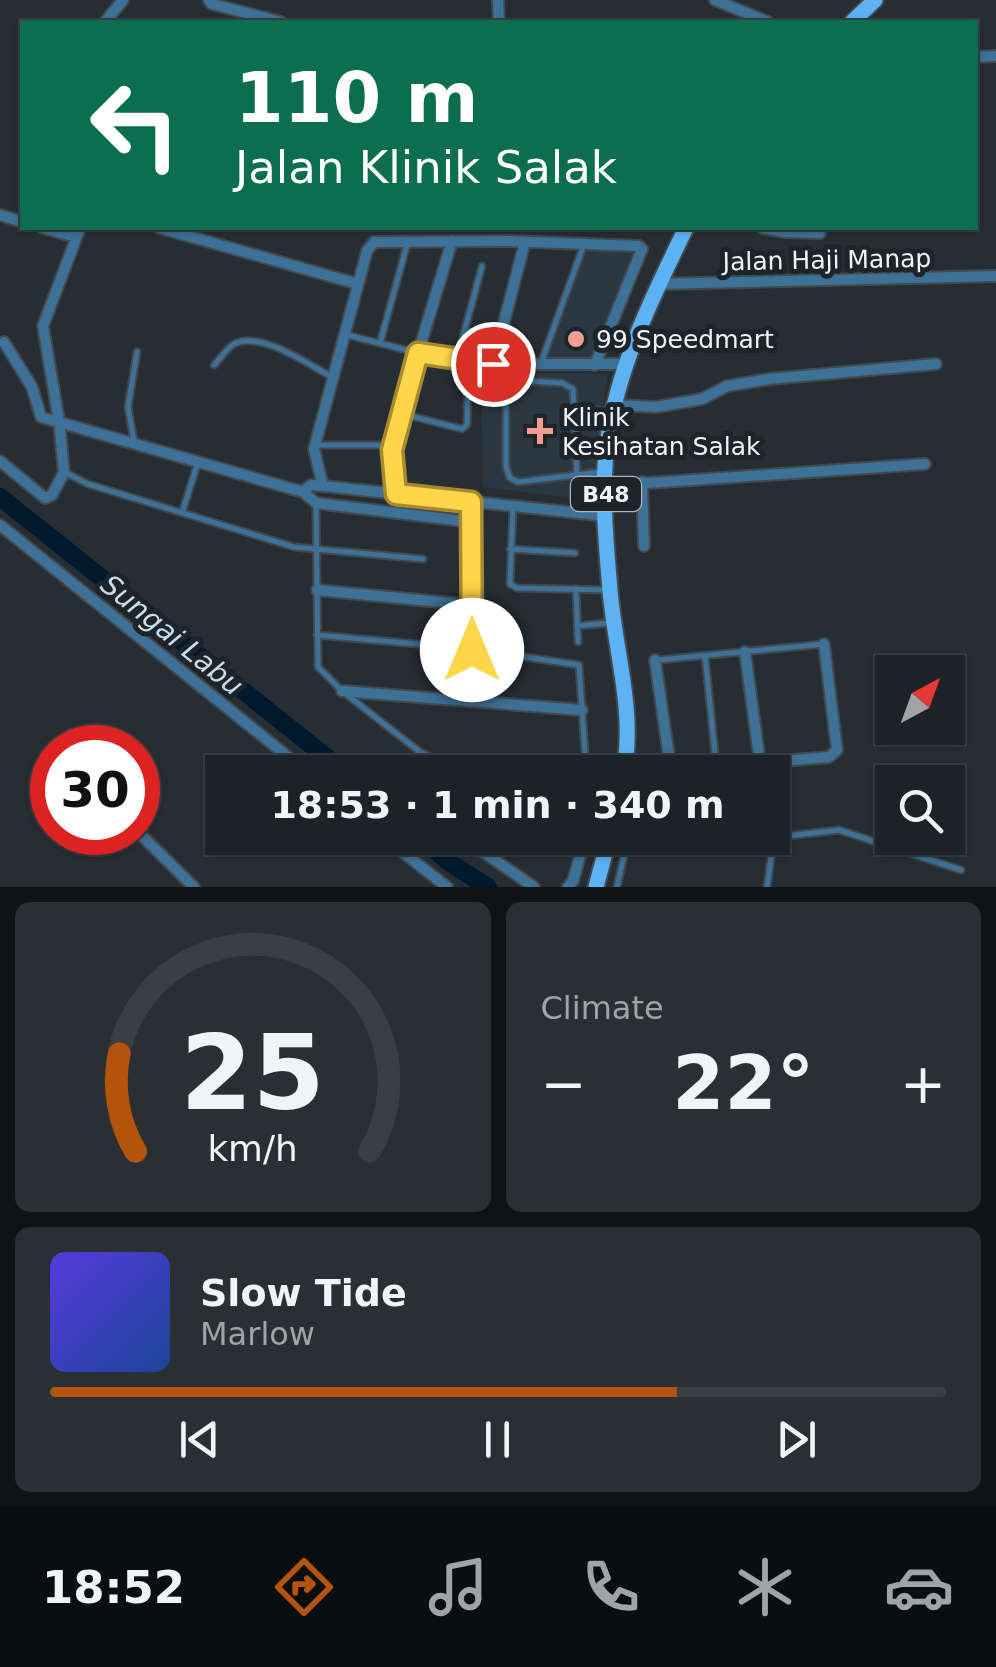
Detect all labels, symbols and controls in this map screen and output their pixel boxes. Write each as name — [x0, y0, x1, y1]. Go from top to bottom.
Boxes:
text: 110 m — [235, 57, 478, 139]
icon: left — [70, 60, 200, 190]
text: Jalan Klinik Salak — [235, 141, 617, 194]
street label: Jalan Haji Manap — [720, 244, 932, 276]
pin — [451, 322, 536, 407]
place label: 99 Speedmart — [596, 325, 774, 354]
marker: 99 Speedmart — [565, 328, 587, 350]
icon: arrive — [466, 337, 521, 392]
place label: Klinik Kesihatan Salak — [562, 403, 761, 461]
marker: Klinik Kesihatan Salak — [527, 418, 553, 444]
road number: B48 — [571, 477, 641, 511]
water label: Sungai Labu — [94, 568, 250, 702]
position arrow — [420, 598, 524, 702]
north arrow — [875, 655, 965, 745]
map controls — [875, 655, 965, 855]
speed limit sign: 30 — [30, 725, 160, 855]
button: search — [875, 765, 965, 855]
text: 18:53 · 1 min · 340 m — [270, 783, 725, 827]
text: Climate — [541, 989, 664, 1027]
text: 25 — [180, 1012, 325, 1134]
text: 22° — [672, 1039, 814, 1127]
text: − — [541, 1052, 587, 1116]
text: + — [900, 1052, 946, 1116]
text: km/h — [208, 1128, 298, 1169]
text: Slow Tide — [200, 1271, 407, 1315]
text: Marlow — [200, 1315, 315, 1353]
icon: previous — [172, 1412, 227, 1467]
icon: pause — [470, 1412, 525, 1467]
icon: next — [769, 1412, 824, 1467]
icon: directions — [269, 1552, 339, 1622]
icon: music — [423, 1552, 493, 1622]
icon: phone — [576, 1552, 646, 1622]
icon: climate — [730, 1552, 800, 1622]
icon: car — [884, 1552, 954, 1622]
text: 18:52 — [42, 1561, 185, 1614]

